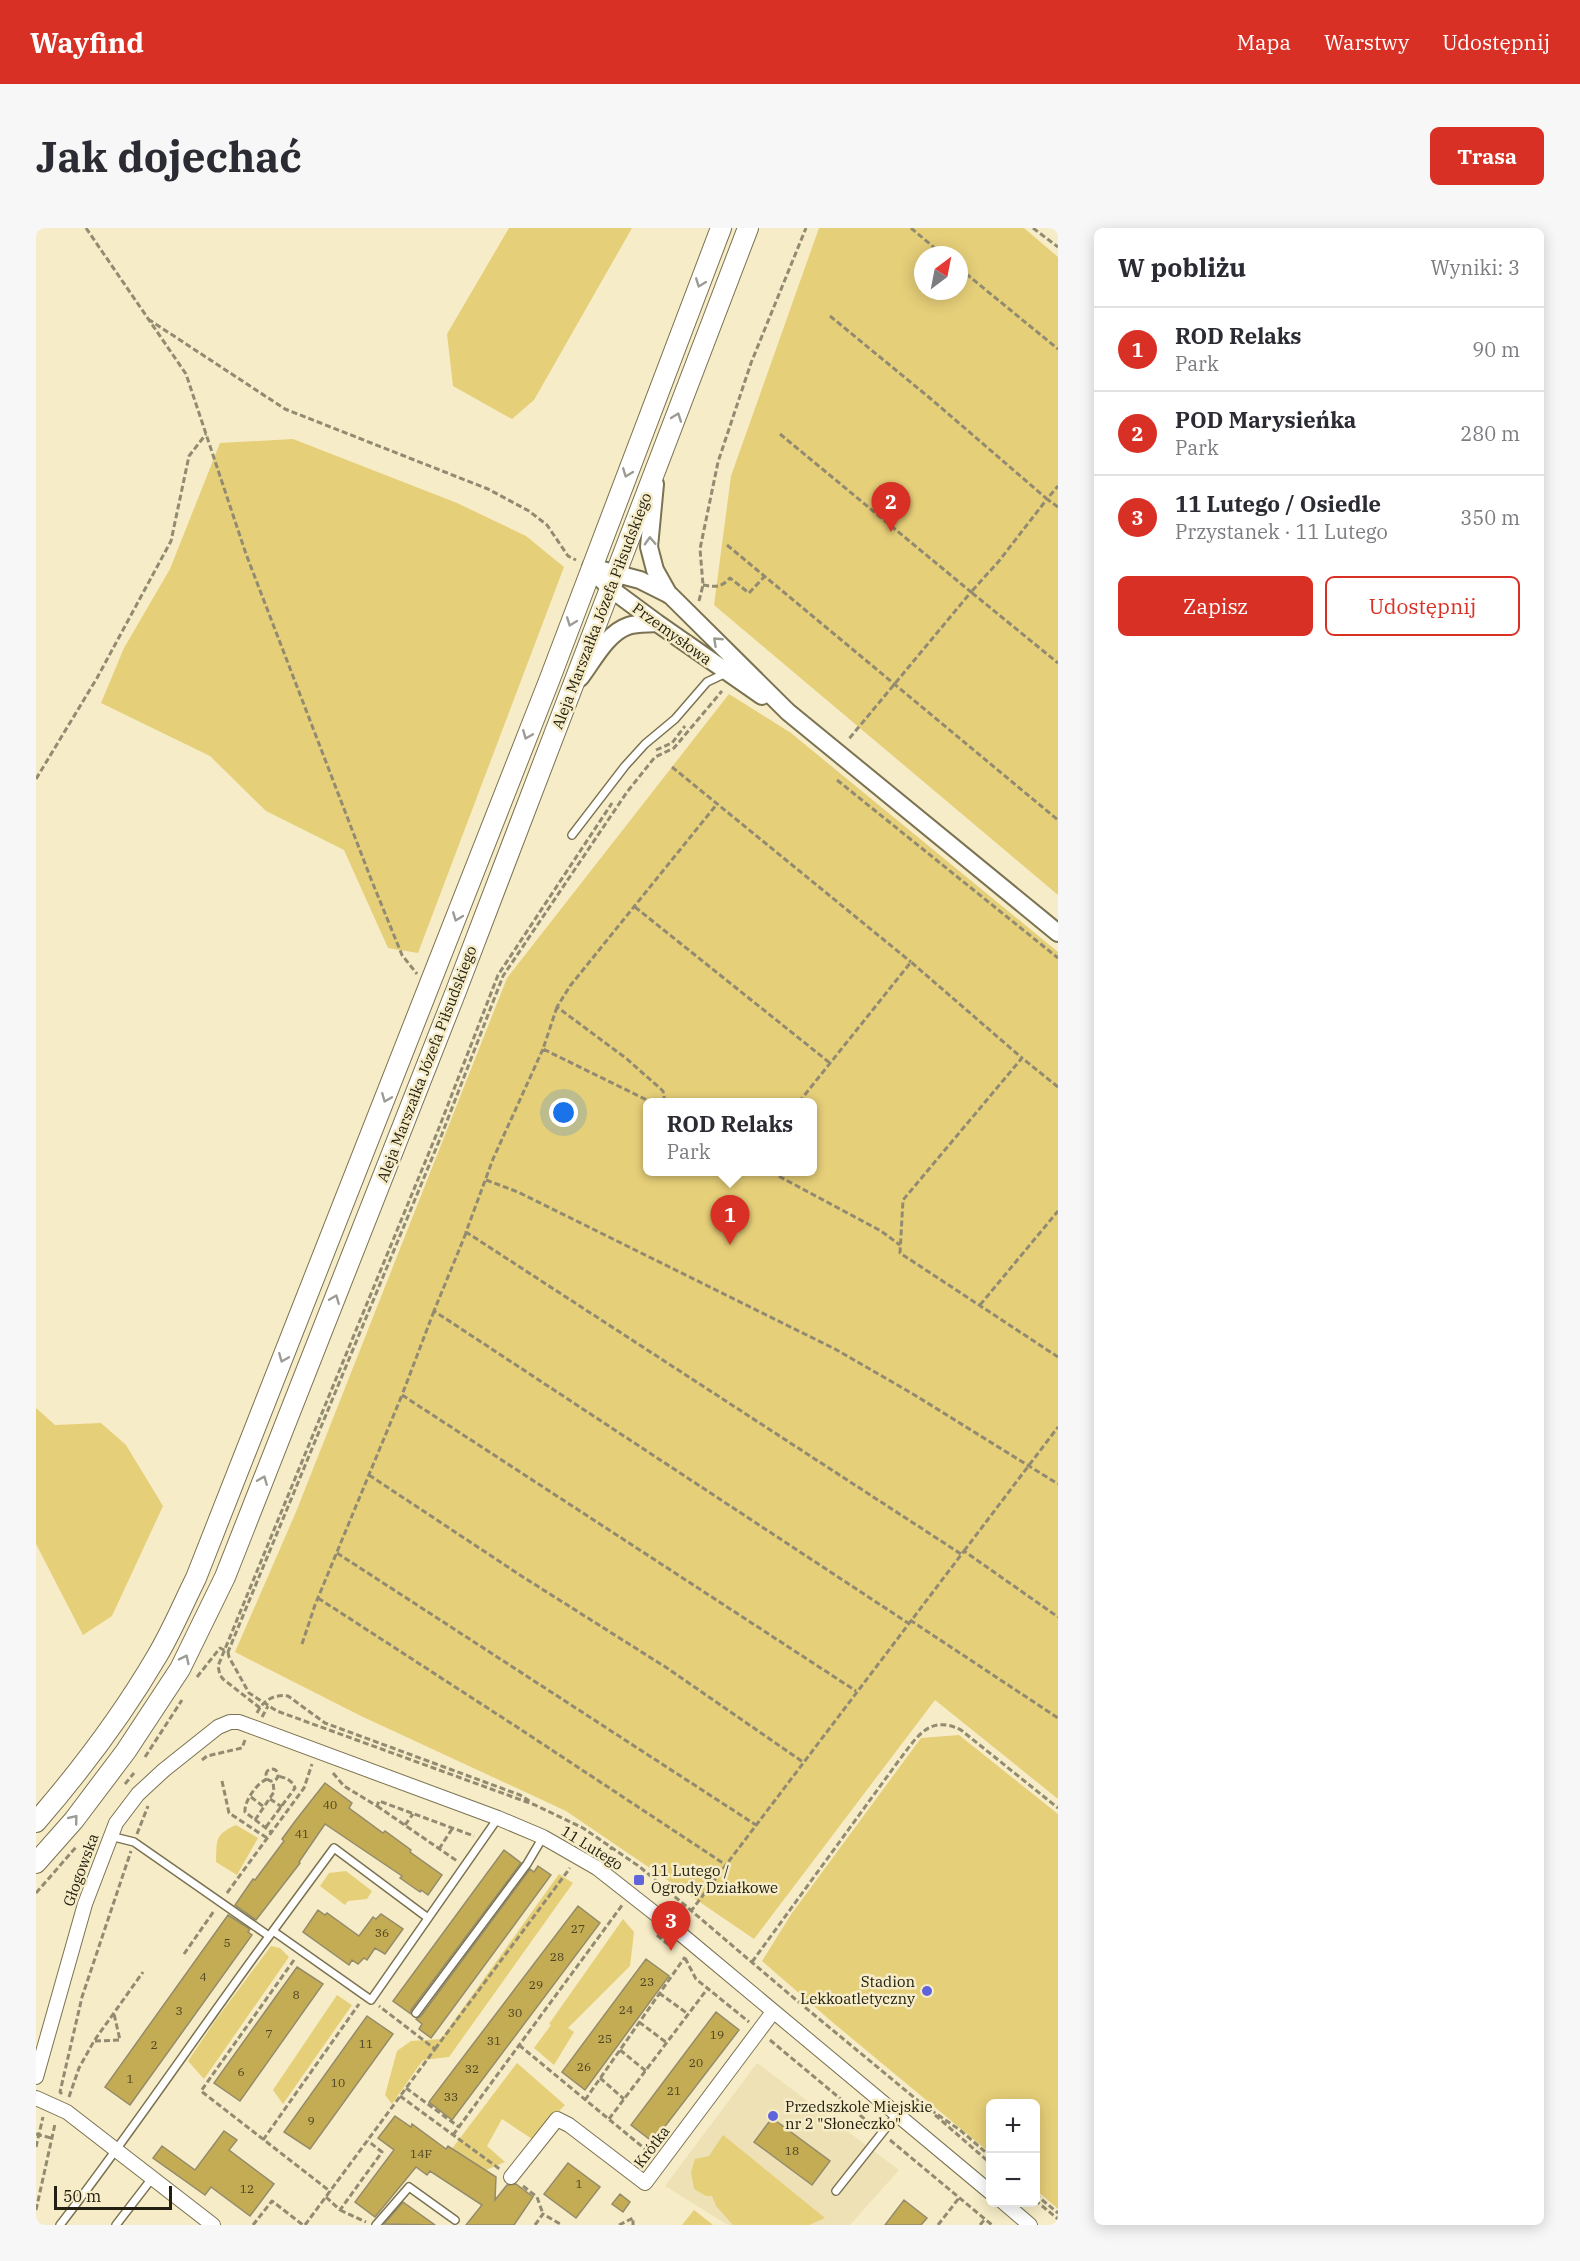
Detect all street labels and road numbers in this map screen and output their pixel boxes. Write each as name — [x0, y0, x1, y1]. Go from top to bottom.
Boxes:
street label: Aleja Marszałka Józefa Piłsudskiego — [548, 490, 656, 732]
street label: Przemysłowa — [629, 598, 716, 669]
street label: Aleja Marszałka Józefa Piłsudskiego — [373, 943, 481, 1185]
street label: 11 Lutego — [558, 1821, 627, 1874]
street label: Głogowska — [59, 1831, 102, 1909]
street label: Krótka — [630, 2122, 674, 2172]

